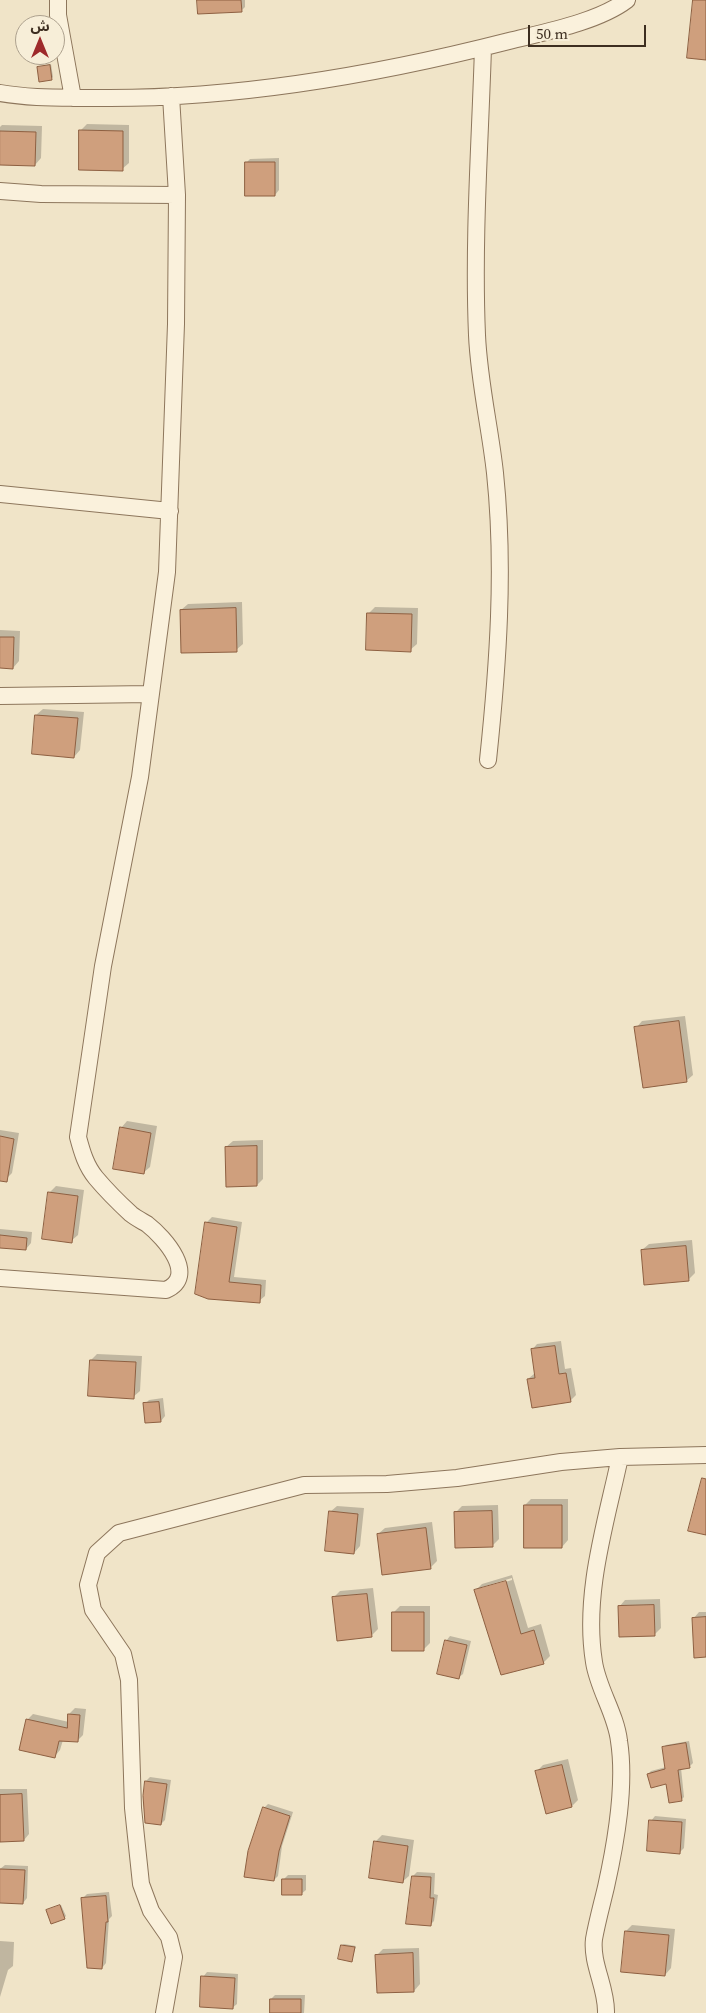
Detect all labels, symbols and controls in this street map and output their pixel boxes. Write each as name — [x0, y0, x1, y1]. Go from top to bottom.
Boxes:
north arrow — [15, 15, 65, 65]
scale bar — [531, 15, 648, 47]
text: ش — [30, 16, 50, 36]
text: 50 m — [536, 23, 568, 44]

